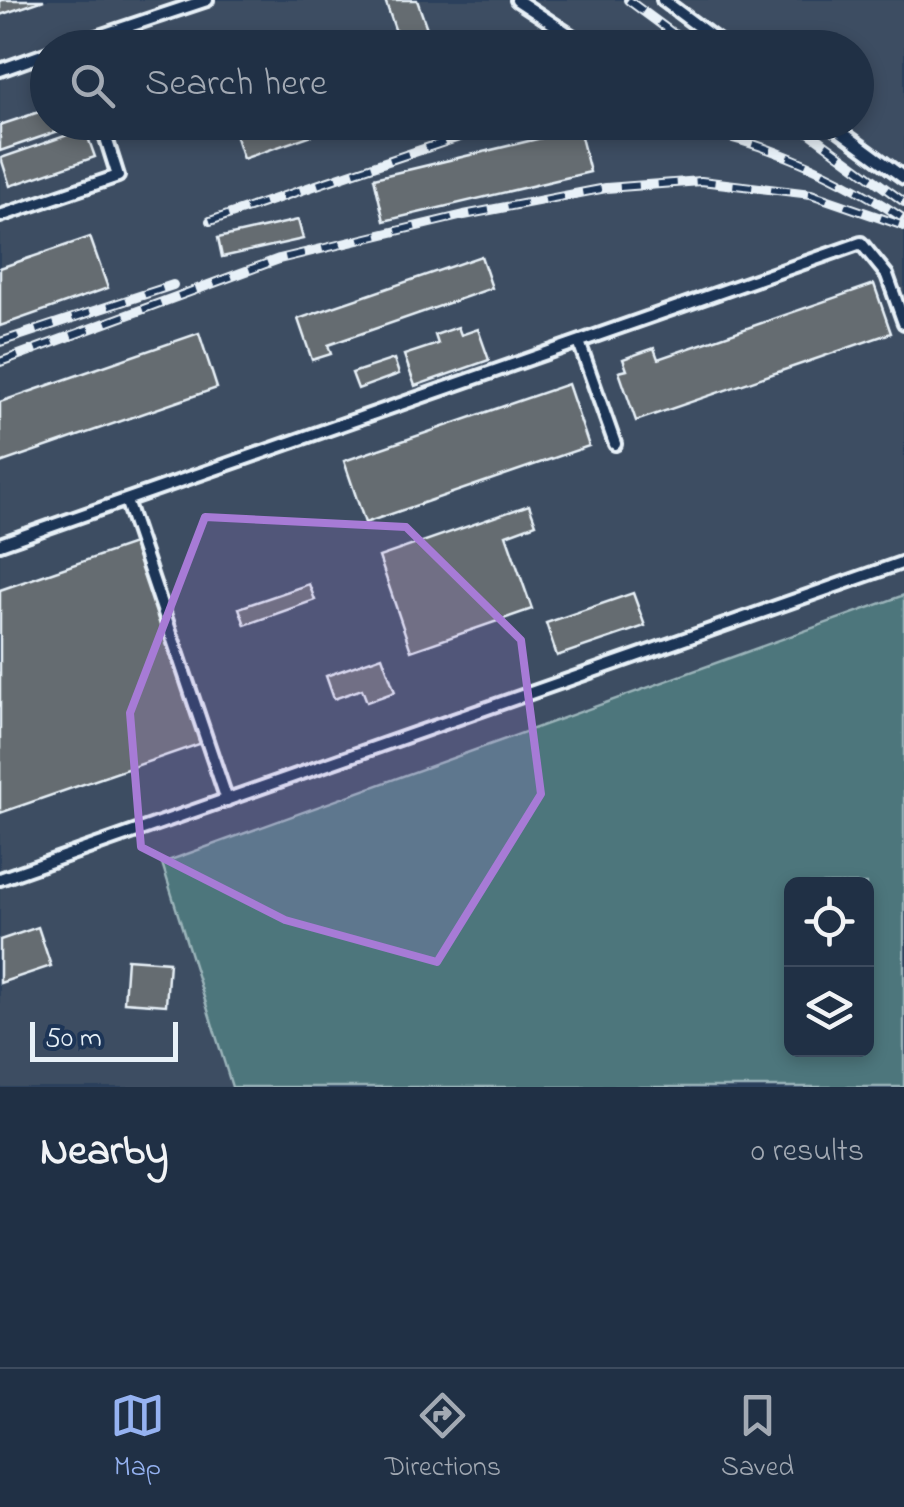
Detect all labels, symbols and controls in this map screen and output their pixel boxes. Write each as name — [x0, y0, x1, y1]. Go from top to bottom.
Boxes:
search box — [30, 30, 874, 140]
text: Search here — [145, 57, 327, 113]
icon: search — [65, 58, 120, 113]
map controls — [784, 877, 874, 1057]
button: locate — [784, 877, 874, 967]
button: layers — [784, 967, 874, 1057]
scale bar — [30, 1017, 178, 1062]
text: 50 m — [45, 1019, 102, 1060]
text: Nearby — [40, 1122, 168, 1183]
text: 0 results — [751, 1129, 864, 1176]
tab: Map — [110, 1388, 165, 1489]
tab: Directions — [385, 1388, 501, 1489]
tab: Saved — [721, 1388, 794, 1489]

